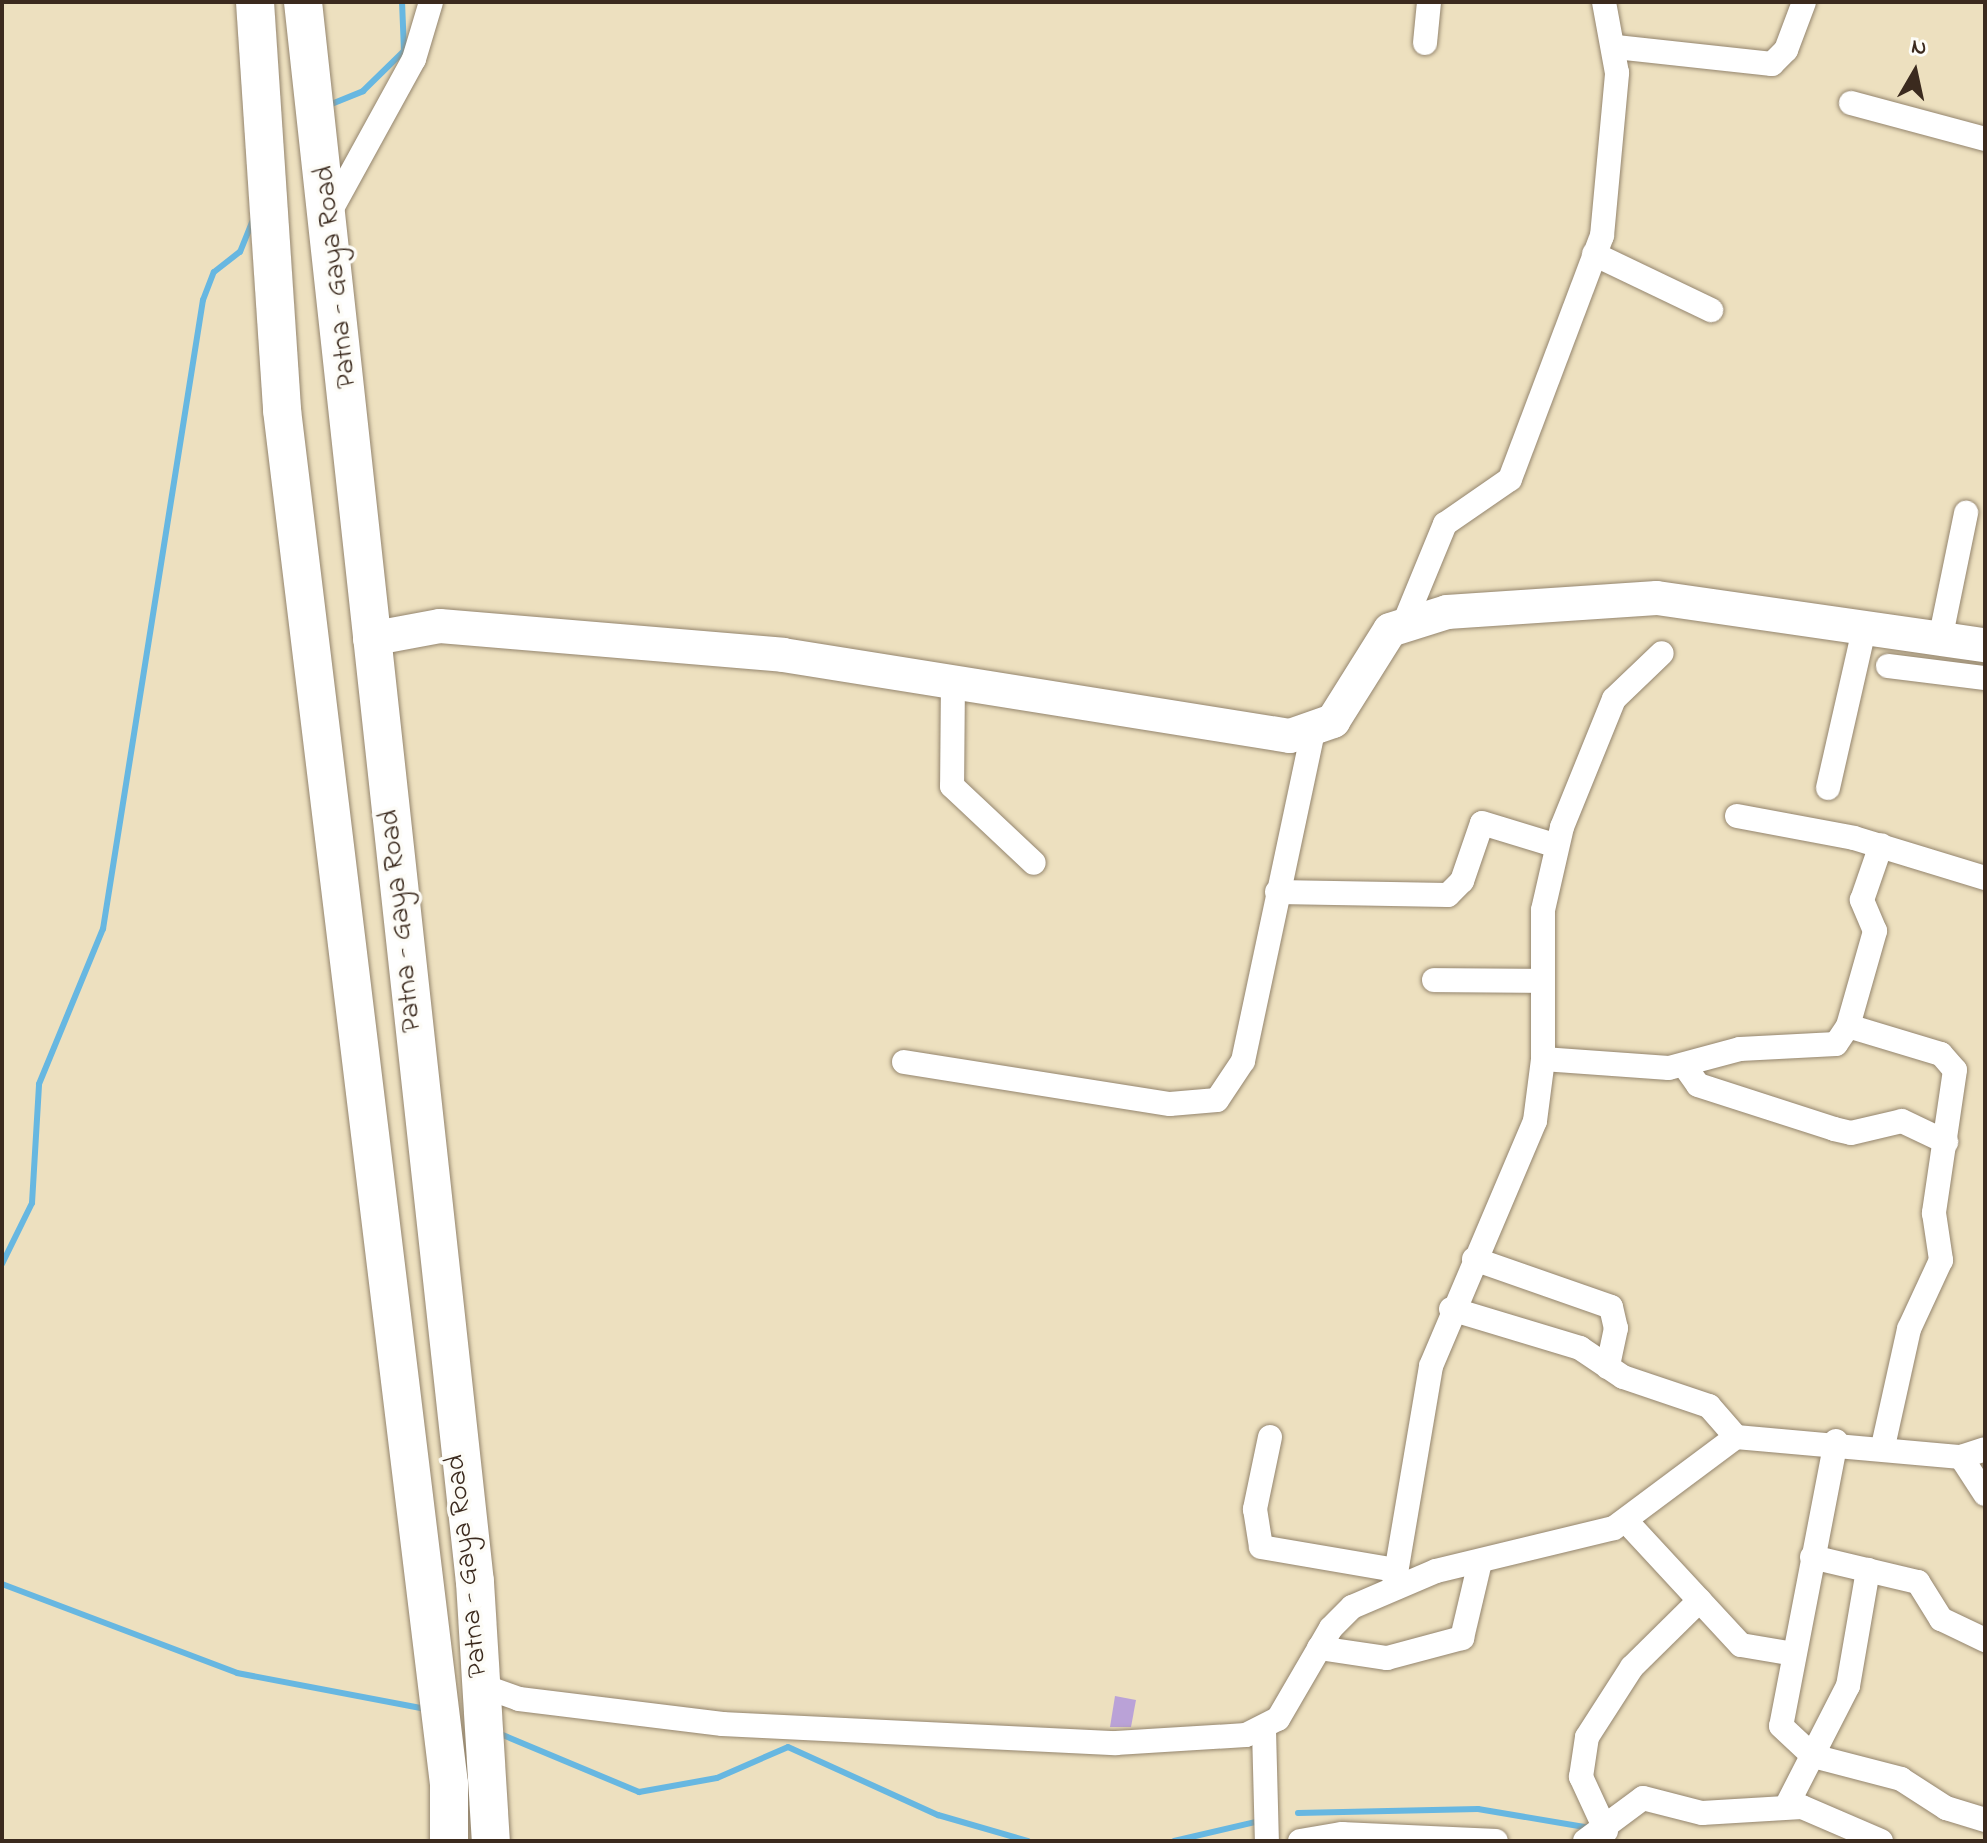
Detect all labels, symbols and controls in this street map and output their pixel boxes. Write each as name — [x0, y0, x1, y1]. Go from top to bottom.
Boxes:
text: N — [1909, 31, 1929, 65]
north arrow — [1875, 32, 1955, 112]
street label: Patna - Gaya Road — [309, 164, 365, 390]
street label: Patna - Gaya Road — [374, 808, 430, 1034]
street label: Patna - Gaya Road — [440, 1453, 496, 1679]

